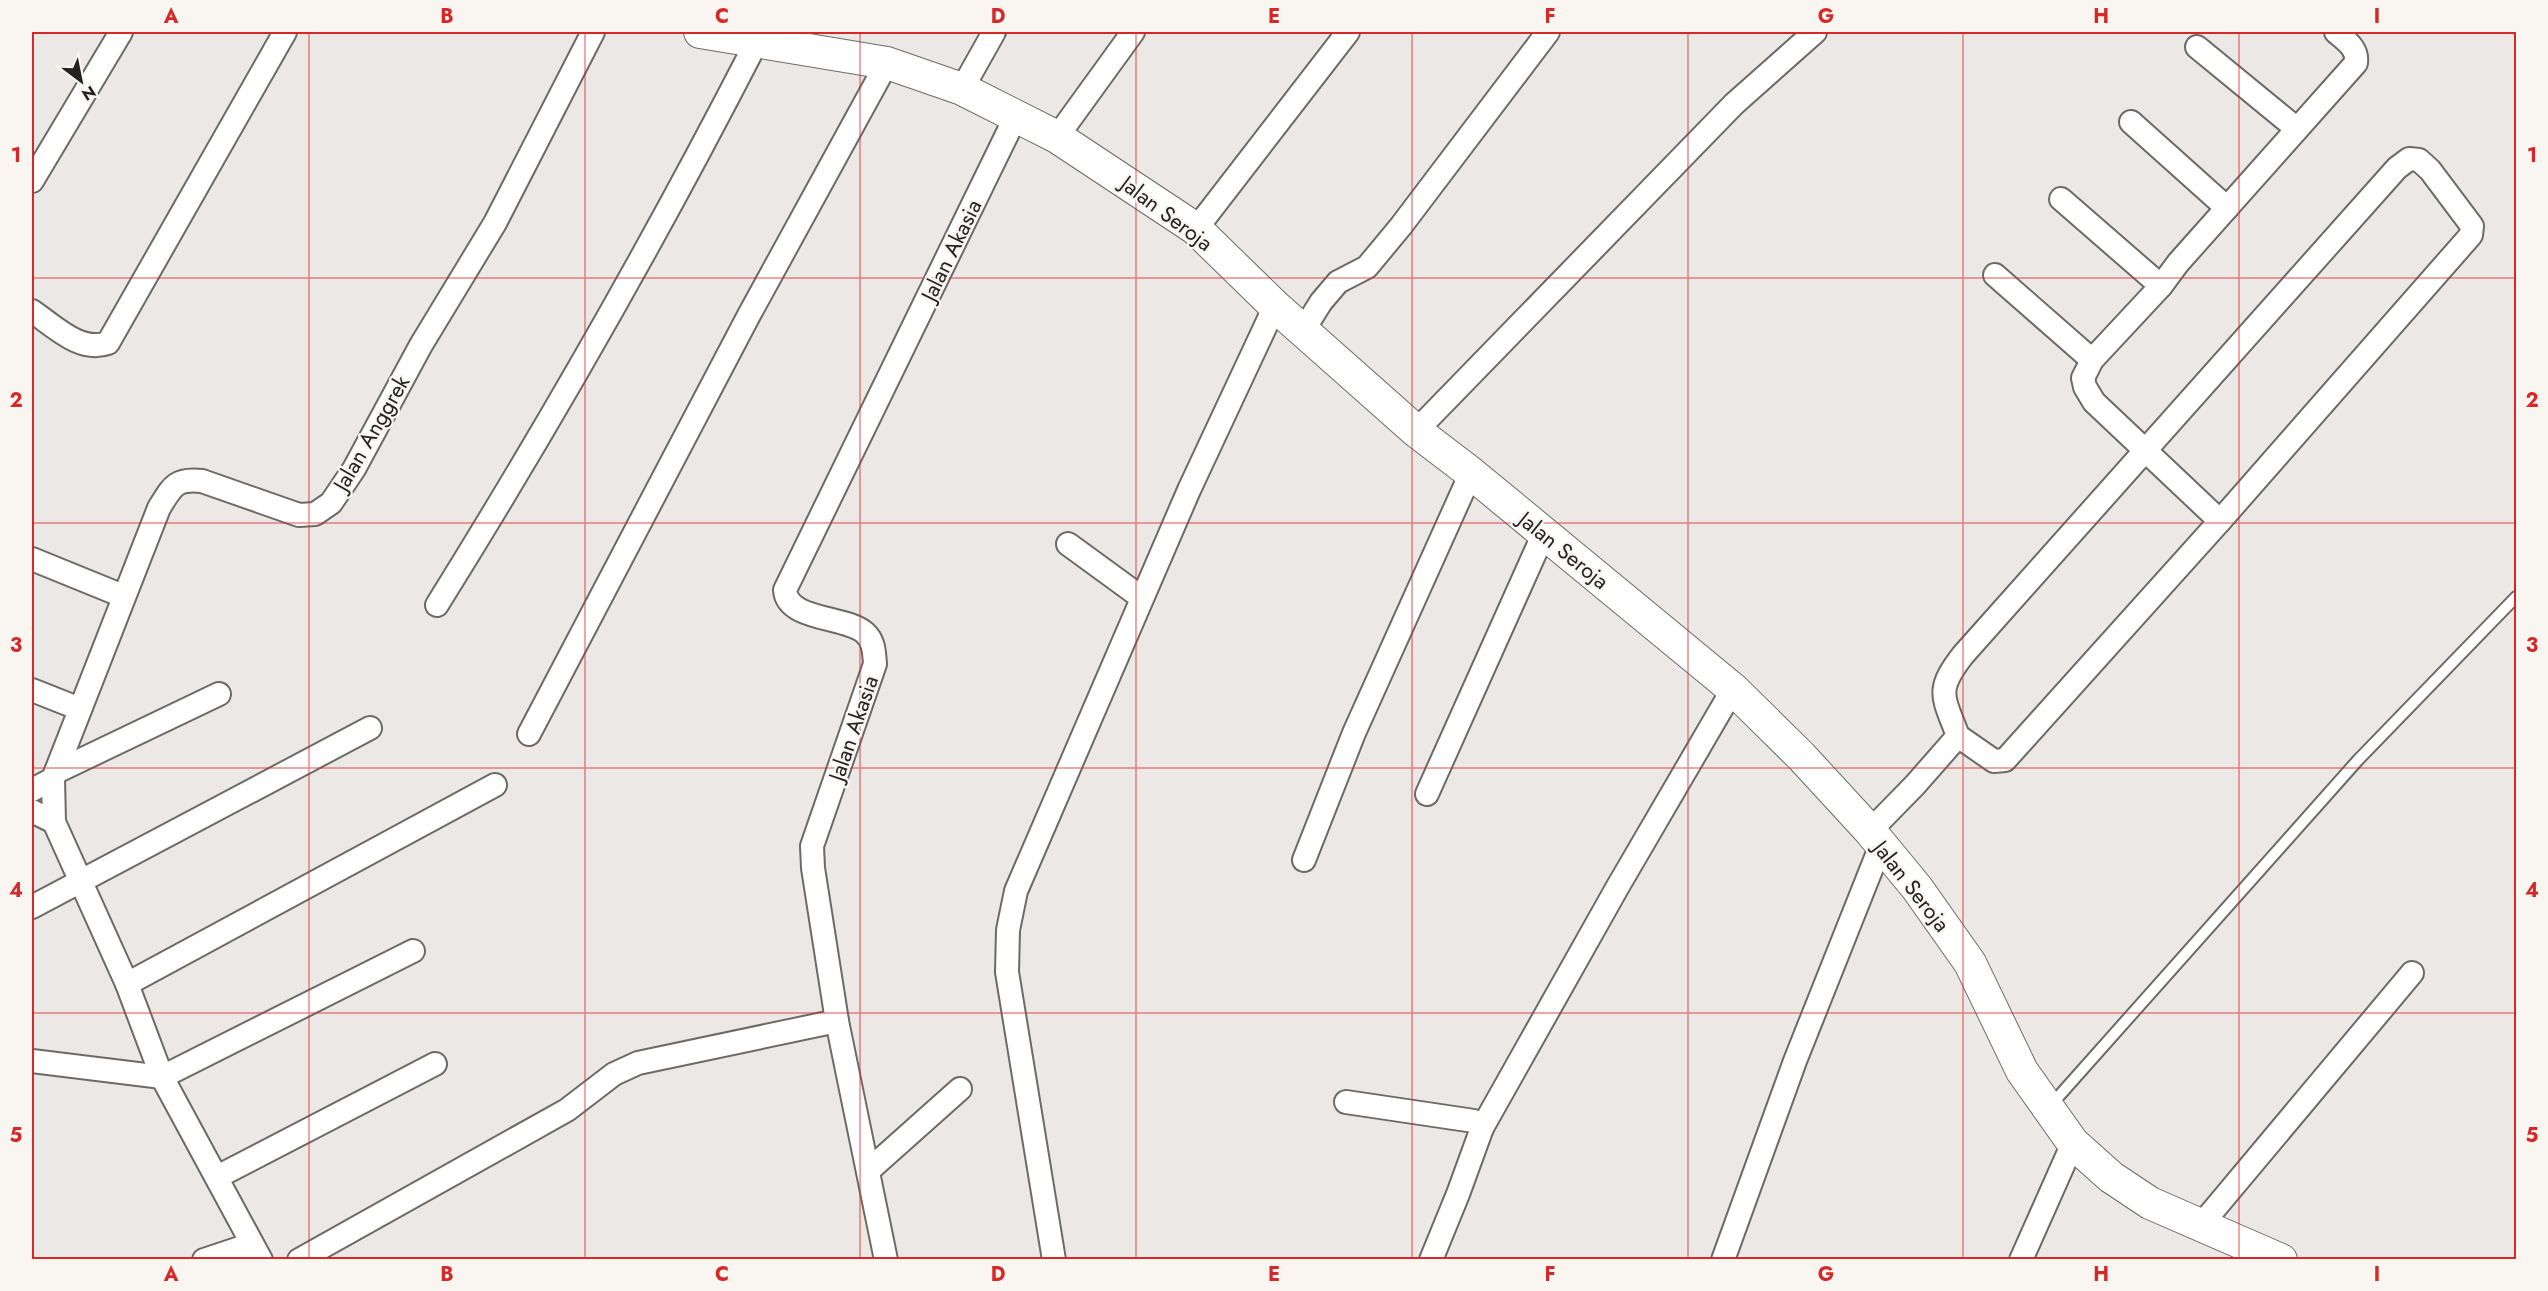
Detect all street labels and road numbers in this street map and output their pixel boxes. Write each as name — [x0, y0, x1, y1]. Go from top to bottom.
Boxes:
street label: Jalan Seroja — [1112, 166, 1220, 258]
street label: Jalan Akasia — [911, 194, 989, 309]
street label: Jalan Anggrek — [323, 369, 417, 499]
street label: Jalan Seroja — [1509, 502, 1616, 597]
street label: Jalan Akasia — [819, 671, 886, 788]
street label: Jalan Seroja — [1864, 831, 1958, 939]

